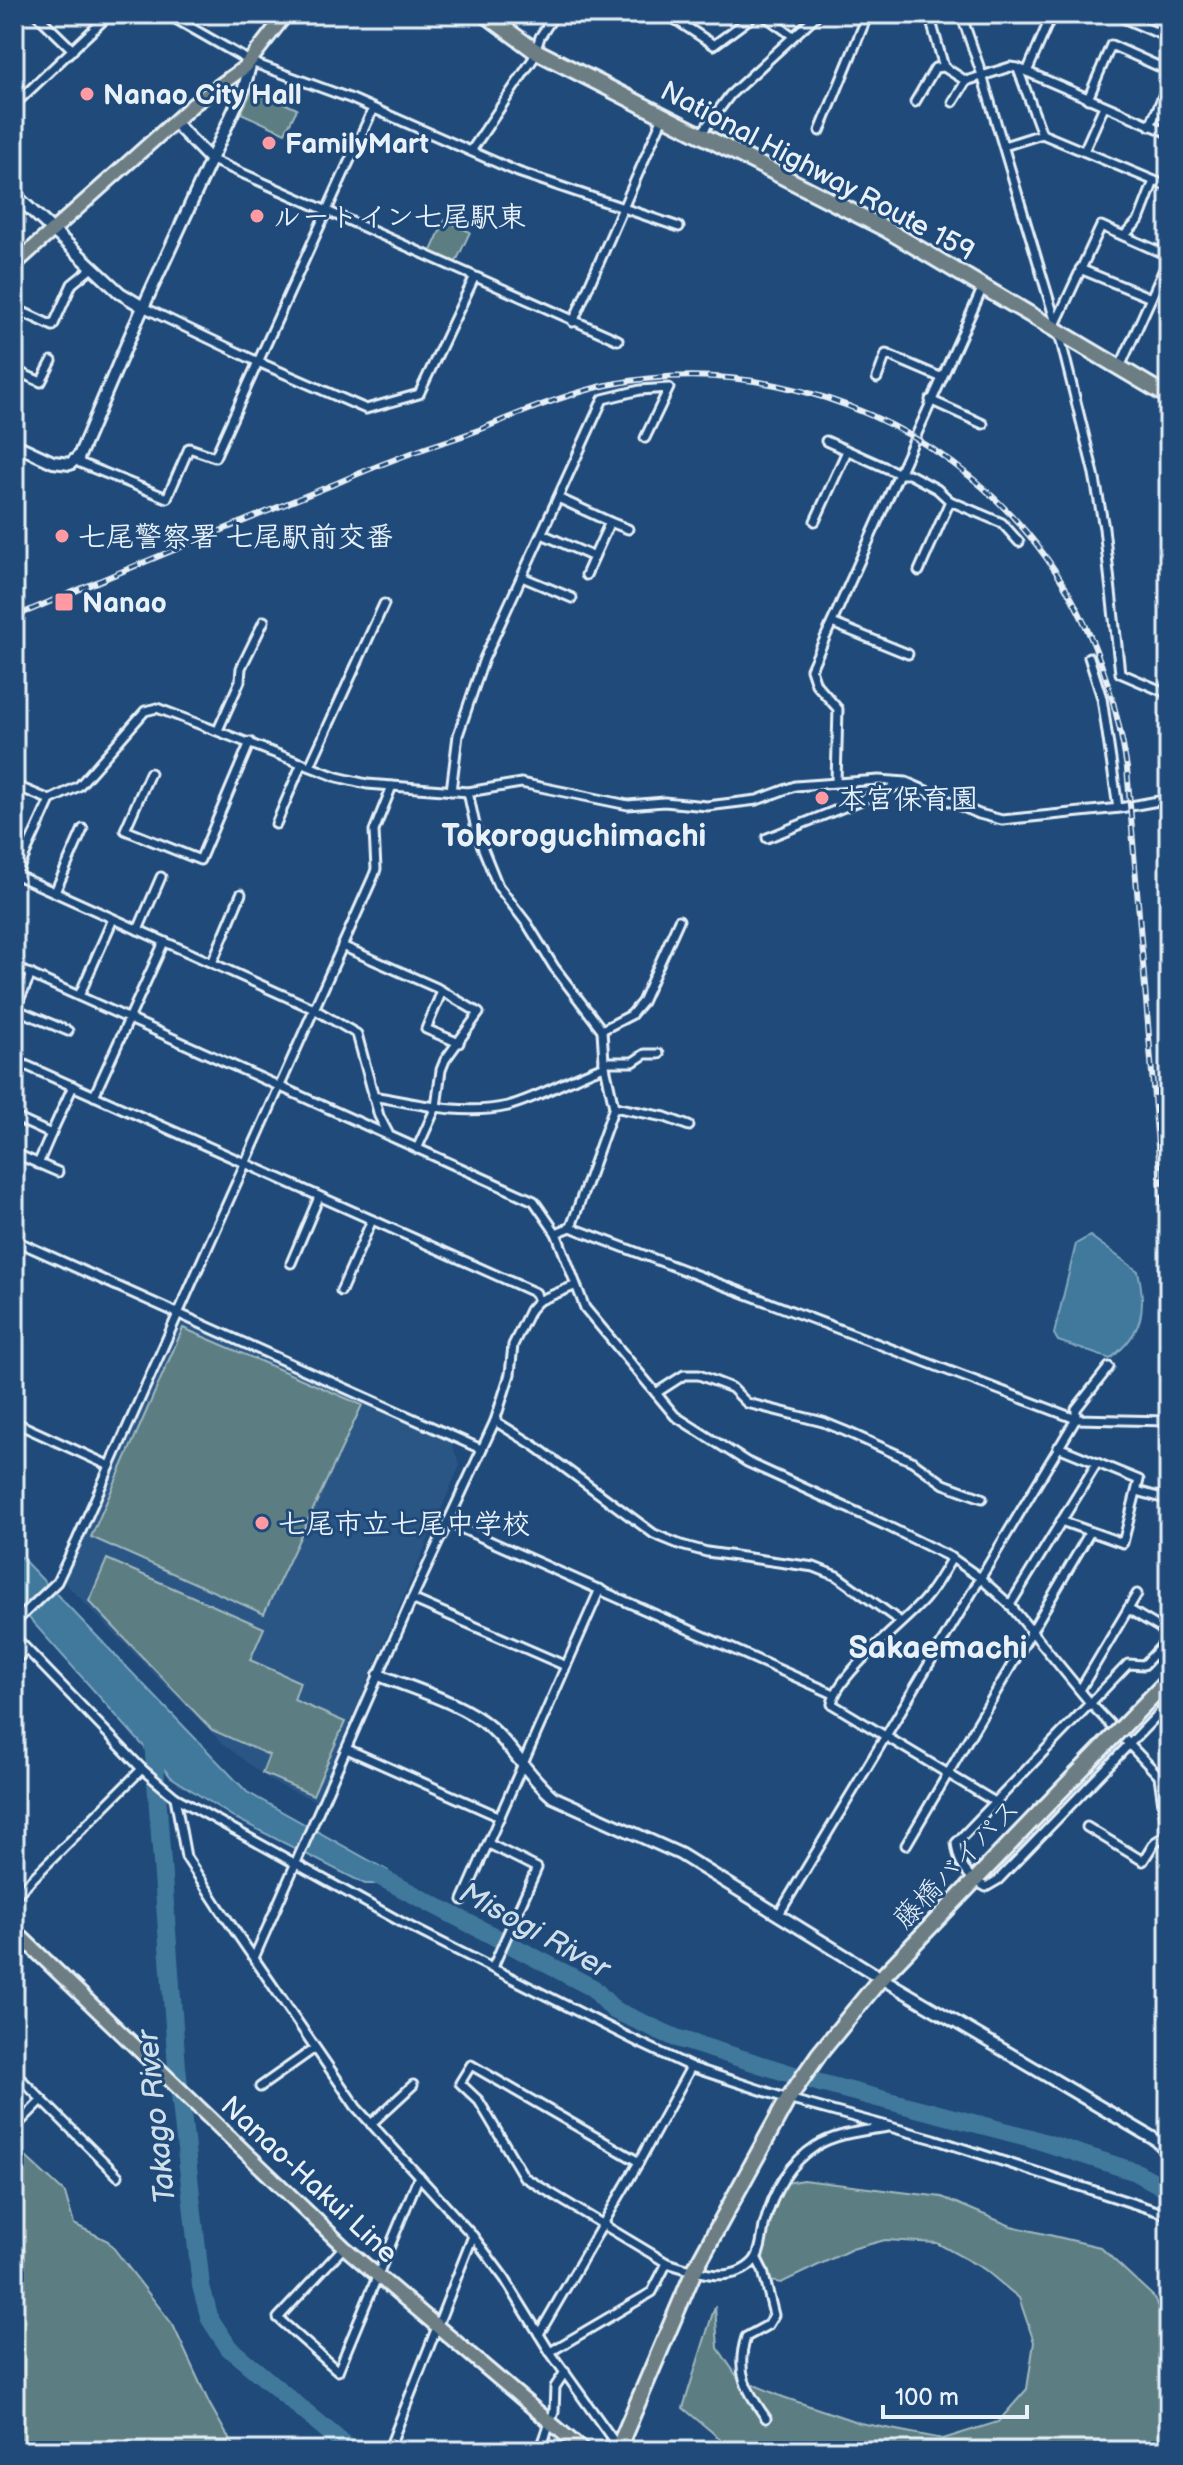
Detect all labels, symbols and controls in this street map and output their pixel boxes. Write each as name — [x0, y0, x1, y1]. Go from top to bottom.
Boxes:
street label: National Highway Route 159 — [655, 74, 980, 268]
place label: Nanao City Hall — [103, 79, 302, 112]
marker: Nanao City Hall — [78, 85, 96, 103]
place label: FamilyMart — [285, 128, 429, 161]
marker: FamilyMart — [260, 134, 278, 152]
place label: ルートイン七尾駅東 — [273, 201, 526, 234]
marker: ルートイン七尾駅東 — [248, 207, 266, 225]
place label: 七尾警察署 七尾駅前交番 — [78, 521, 394, 554]
marker: 七尾警察署 七尾駅前交番 — [53, 527, 71, 545]
place label: Nanao — [82, 587, 167, 620]
marker: Nanao — [53, 591, 75, 613]
place label: 本宮保育園 — [838, 783, 978, 816]
marker: 本宮保育園 — [813, 789, 831, 807]
district label: Tokoroguchimachi — [442, 817, 706, 856]
place label: 七尾市立七尾中学校 — [278, 1508, 530, 1541]
marker: 七尾市立七尾中学校 — [253, 1514, 271, 1532]
district label: Sakaemachi — [848, 1629, 1028, 1668]
street label: 藤橋バイパス — [887, 1792, 1027, 1936]
water label: Misogi River — [453, 1875, 618, 1988]
water label: Takago River — [130, 2026, 184, 2205]
street label: Nanao-Hakui Line — [214, 2090, 404, 2270]
scale bar — [883, 2369, 1027, 2419]
text: 100 m — [895, 2383, 959, 2412]

